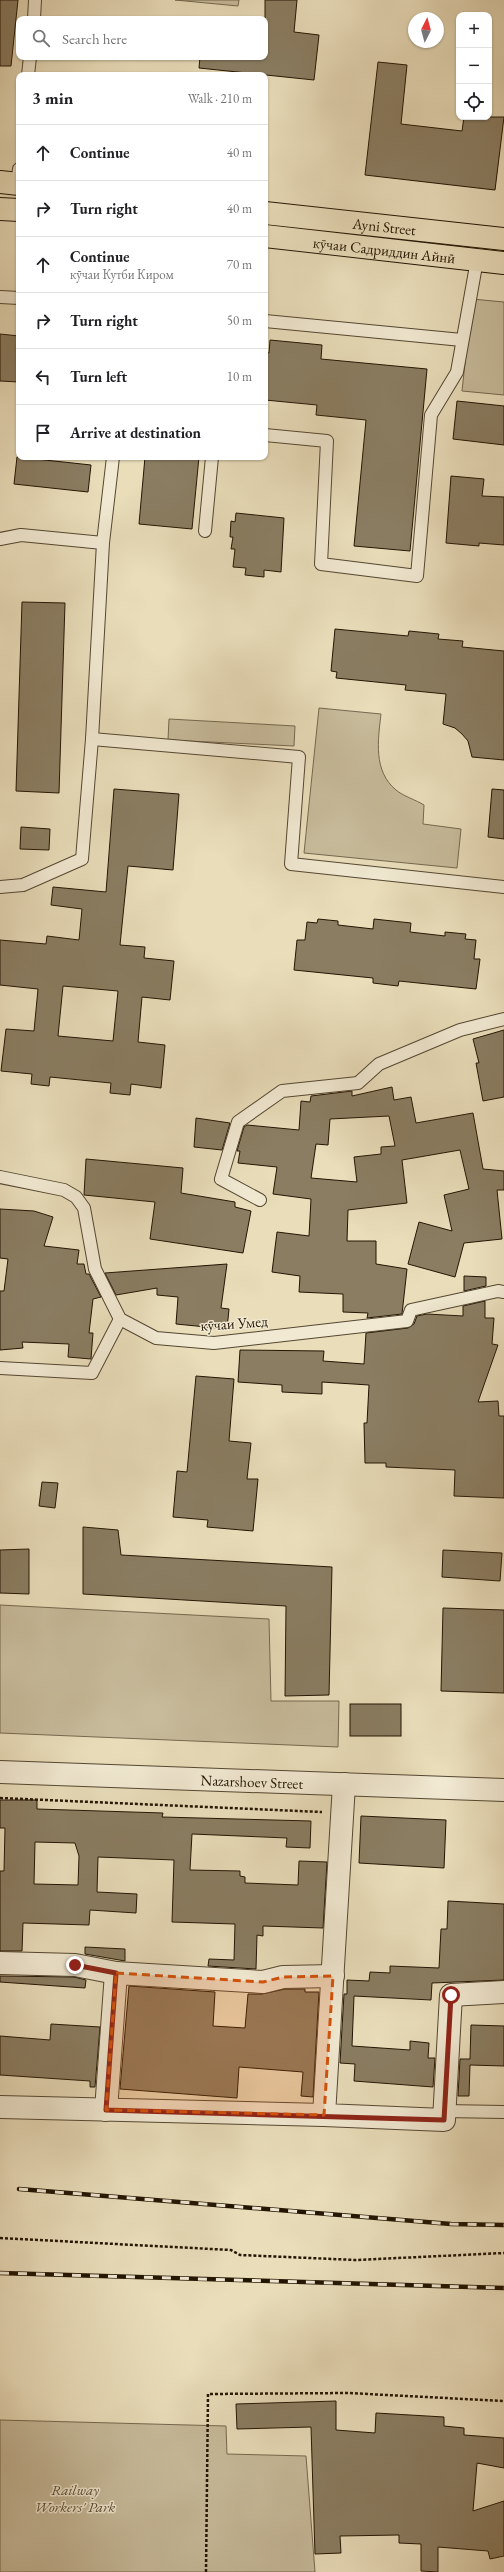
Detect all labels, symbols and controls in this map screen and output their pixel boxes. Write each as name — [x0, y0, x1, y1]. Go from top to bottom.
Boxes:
north arrow — [408, 12, 444, 48]
map controls — [456, 12, 492, 120]
button: + — [456, 12, 492, 48]
search box — [16, 16, 268, 60]
icon: search — [30, 27, 52, 49]
text: Search here — [62, 29, 127, 48]
button: − — [456, 48, 492, 84]
button: locate — [456, 84, 492, 120]
text: 3 min — [32, 87, 73, 109]
text: Walk · 210 m — [188, 90, 252, 107]
icon: ahead — [32, 142, 54, 164]
text: Continue — [70, 143, 130, 162]
text: 40 m — [227, 144, 252, 161]
icon: right — [32, 198, 54, 220]
text: Turn right — [70, 199, 138, 218]
text: 40 m — [227, 200, 252, 217]
street label: Ayni Street — [351, 213, 417, 239]
street label: кӯчаи Садриддин Айнӣ — [312, 232, 456, 267]
text: Continue — [70, 247, 130, 266]
icon: ahead — [32, 254, 54, 276]
text: 70 m — [227, 256, 252, 273]
text: кӯчаи Кутби Киром — [70, 266, 174, 283]
icon: right — [32, 310, 54, 332]
text: Turn right — [70, 311, 138, 330]
text: 50 m — [227, 312, 252, 329]
icon: left — [32, 366, 54, 388]
text: Turn left — [70, 367, 127, 386]
text: 10 m — [227, 368, 252, 385]
icon: arrive — [32, 422, 54, 444]
text: Arrive at destination — [70, 423, 201, 442]
street label: кӯчаи Умед — [200, 1311, 269, 1335]
street label: Nazarshoev Street — [200, 1770, 304, 1792]
route end — [66, 1956, 84, 1974]
route start — [442, 1986, 460, 2004]
park label: Railway Workers' Park — [35, 2480, 116, 2516]

